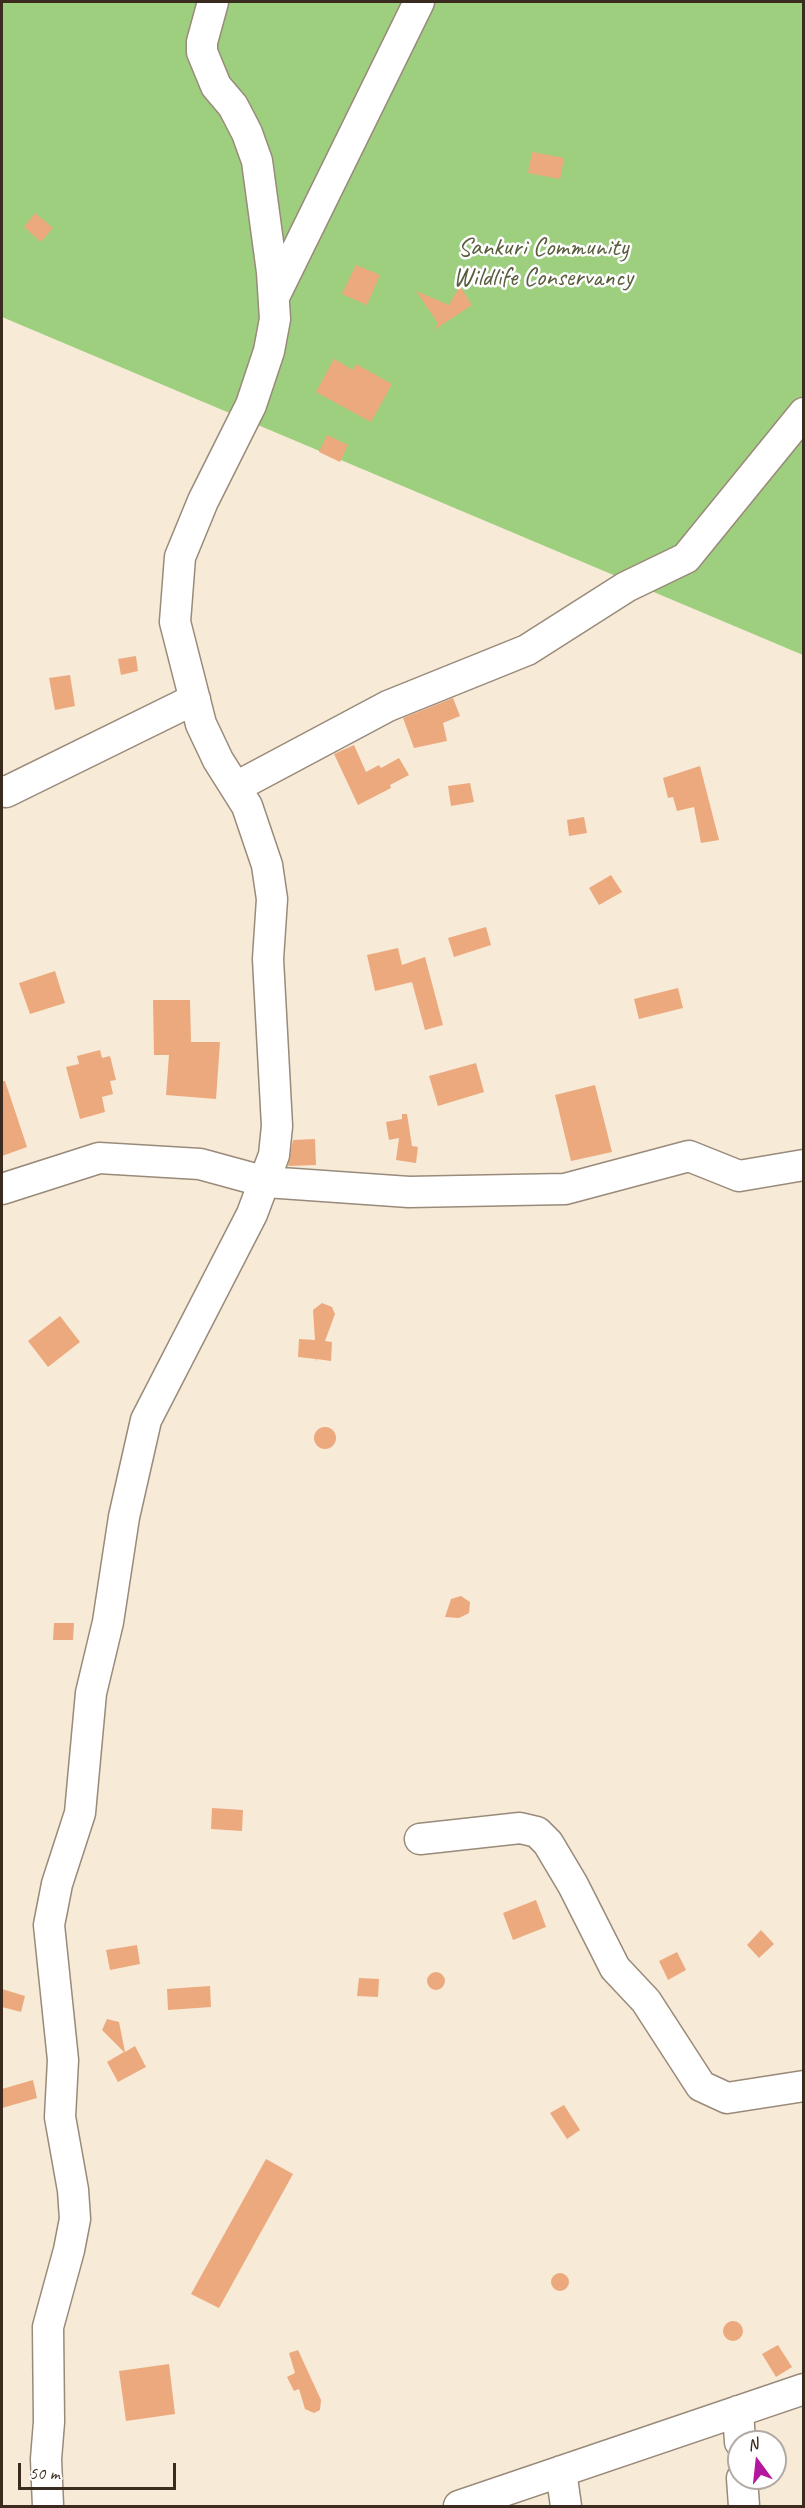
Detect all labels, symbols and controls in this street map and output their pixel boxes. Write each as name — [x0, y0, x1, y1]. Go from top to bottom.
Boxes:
park label: Sankuri Community Wildlife Conservancy — [453, 232, 633, 294]
north arrow — [727, 2430, 787, 2490]
text: N — [745, 2434, 760, 2455]
scale bar — [21, 2451, 178, 2489]
text: 50 m — [29, 2462, 60, 2484]

